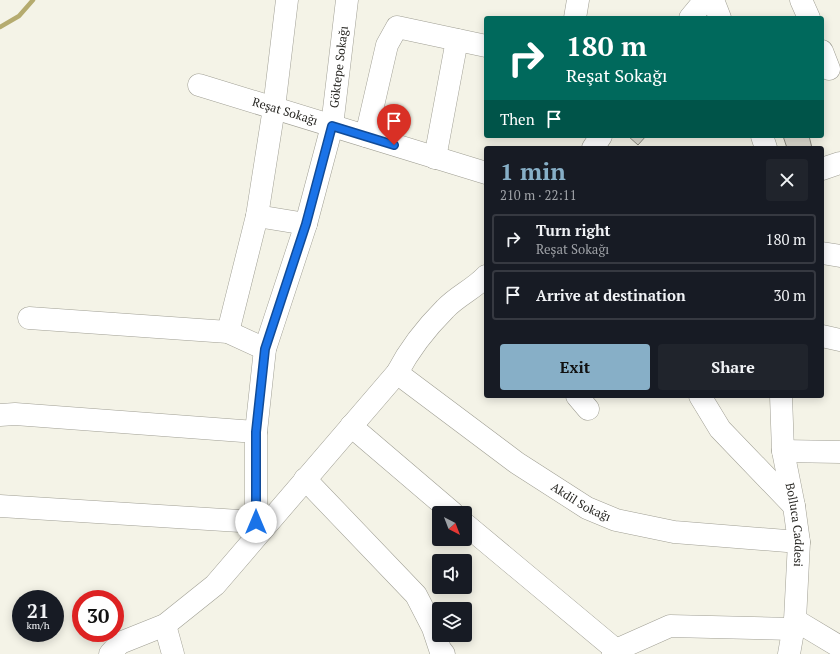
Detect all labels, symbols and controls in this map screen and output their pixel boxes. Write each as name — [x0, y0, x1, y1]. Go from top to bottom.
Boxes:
street label: Göktepe Sokağı — [326, 25, 351, 109]
text: 180 m — [566, 27, 647, 64]
icon: right — [500, 32, 552, 84]
text: Reşat Sokağı — [566, 63, 667, 87]
street label: Reşat Sokağı — [251, 94, 320, 128]
pin — [377, 104, 411, 145]
icon: arrive — [543, 108, 565, 130]
text: Then — [500, 109, 535, 129]
icon: arrive — [383, 110, 405, 132]
text: 1 min — [500, 155, 566, 187]
button: close — [766, 159, 808, 201]
text: 210 m · 22:11 — [500, 186, 577, 204]
text: Turn right — [536, 220, 611, 240]
icon: right — [502, 228, 524, 250]
text: 180 m — [765, 229, 806, 249]
text: Reşat Sokağı — [536, 240, 609, 258]
icon: arrive — [502, 284, 524, 306]
text: Arrive at destination — [536, 285, 686, 305]
text: 30 m — [773, 285, 806, 305]
button: Exit — [500, 344, 650, 390]
button: Share — [658, 344, 808, 390]
street label: Akdil Sokağı — [548, 479, 614, 524]
street label: Bolluca Caddesi — [783, 481, 807, 568]
position arrow — [235, 501, 277, 543]
north arrow — [432, 506, 472, 546]
map controls — [432, 506, 472, 642]
button: sound — [432, 554, 472, 594]
speed limit sign: 30 — [72, 590, 124, 642]
text: 21 — [27, 597, 49, 624]
button: layers — [432, 602, 472, 642]
text: km/h — [26, 619, 50, 632]

